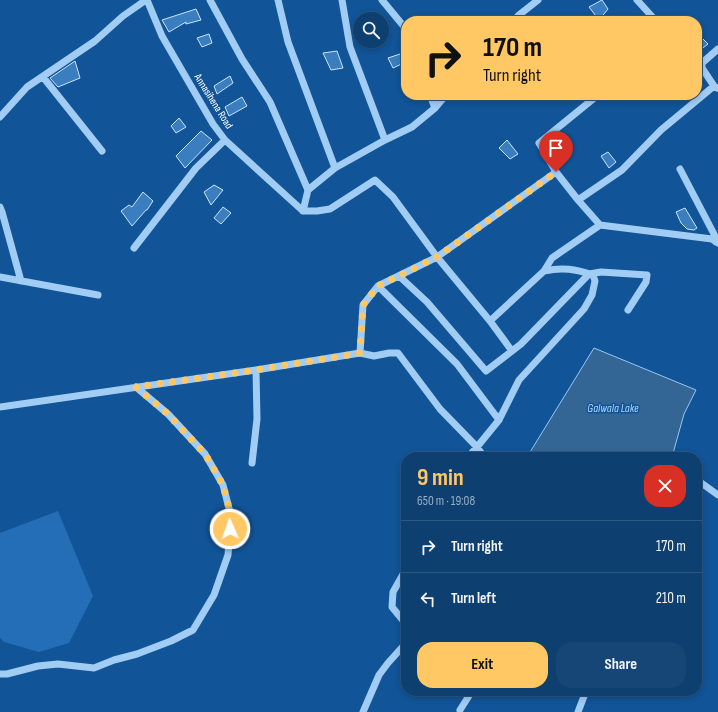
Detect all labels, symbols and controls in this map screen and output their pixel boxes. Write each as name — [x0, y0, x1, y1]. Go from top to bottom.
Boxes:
map controls — [353, 12, 389, 48]
button: search — [353, 12, 389, 48]
text: 170 m — [483, 31, 542, 64]
icon: right — [417, 32, 469, 84]
text: Turn right — [483, 65, 541, 86]
street label: Annasihena Road — [191, 70, 236, 132]
pin — [539, 131, 573, 172]
icon: arrive — [545, 137, 567, 159]
water label: Galwala Lake — [587, 401, 639, 416]
text: 9 min — [417, 463, 464, 492]
button: close — [644, 465, 686, 507]
text: 650 m · 19:08 — [417, 493, 475, 509]
position arrow — [209, 508, 251, 550]
icon: right — [417, 536, 439, 558]
text: Turn right — [451, 537, 503, 556]
text: 170 m — [656, 537, 686, 556]
icon: left — [417, 588, 439, 610]
text: Turn left — [451, 589, 496, 608]
text: 210 m — [656, 589, 686, 608]
button: Exit — [417, 642, 548, 688]
button: Share — [556, 642, 686, 688]

